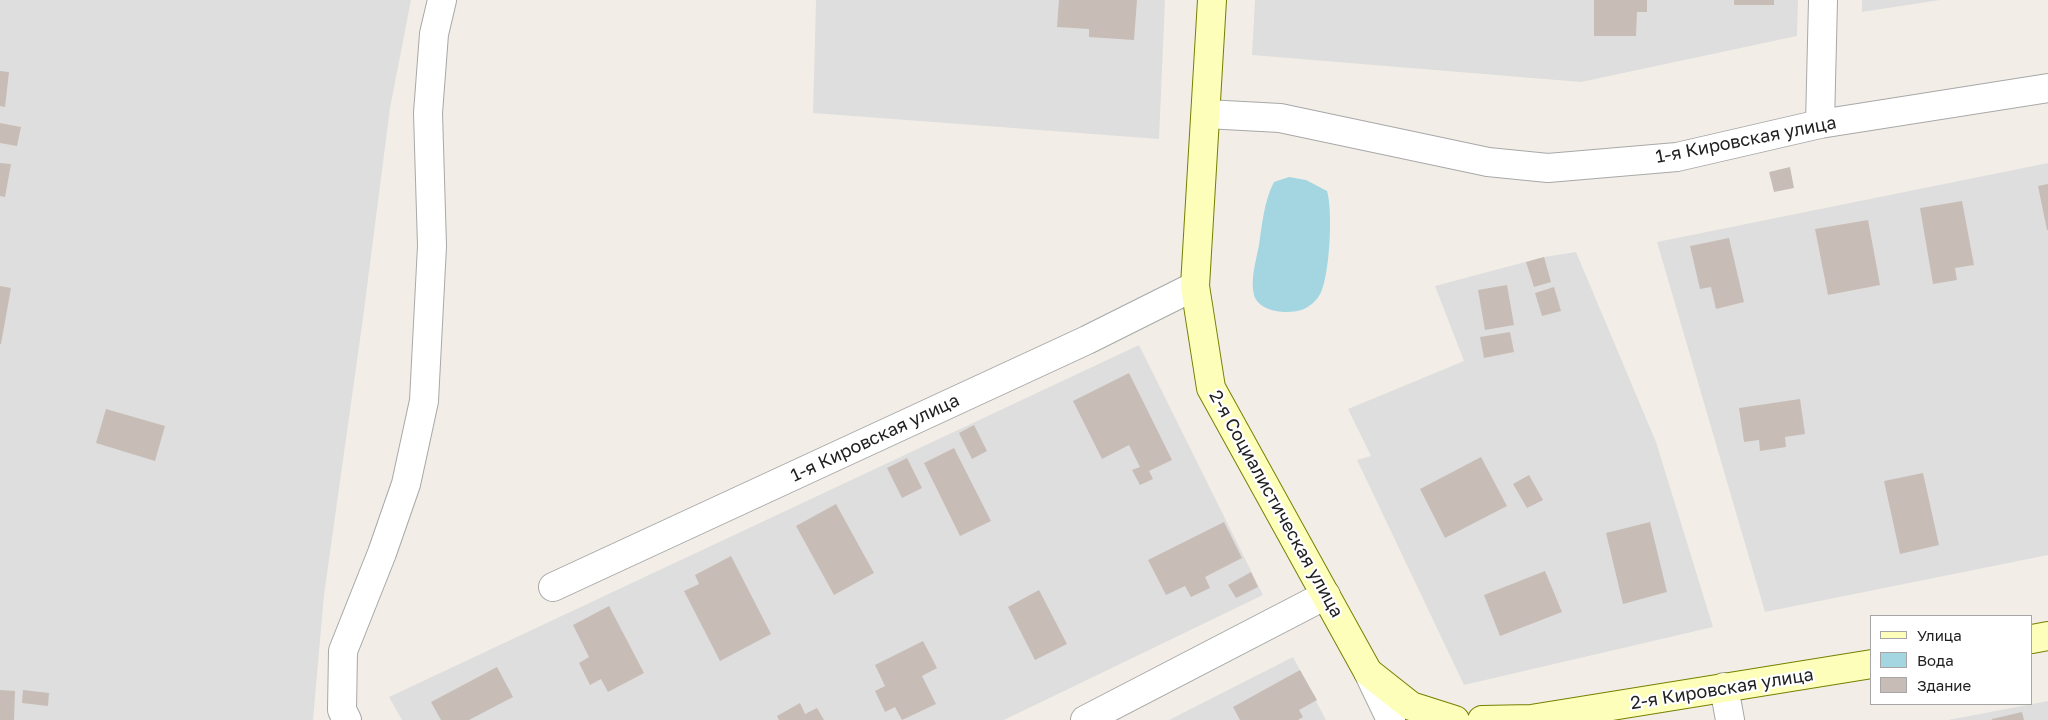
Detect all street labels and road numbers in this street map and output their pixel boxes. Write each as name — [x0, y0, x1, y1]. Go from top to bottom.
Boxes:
street label: 1-я Кировская улица — [1654, 112, 1838, 168]
street label: 2-я Социалистическая улица — [1204, 387, 1348, 621]
street label: 1-я Кировская улица — [787, 389, 963, 487]
street label: 2-я Кировская улица — [1629, 664, 1815, 714]

